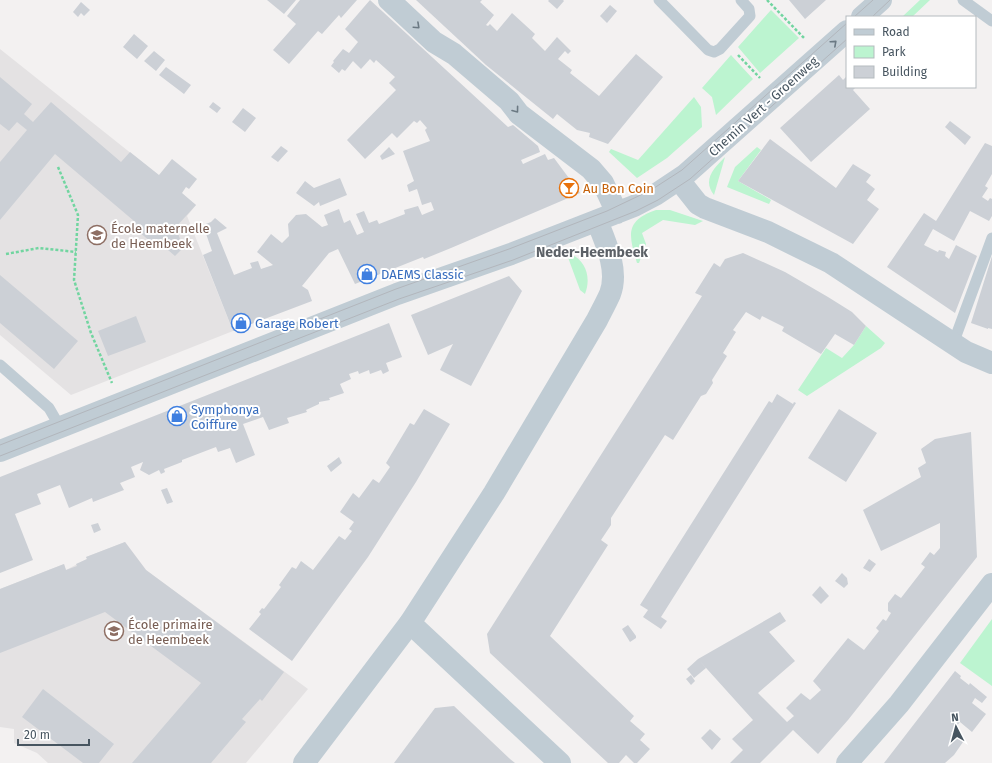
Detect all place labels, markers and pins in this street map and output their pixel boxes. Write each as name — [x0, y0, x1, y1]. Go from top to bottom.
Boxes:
bar icon: Au Bon Coin — [558, 177, 580, 199]
place label: Au Bon Coin — [583, 181, 654, 196]
place label: École maternelle de Heembeek — [111, 221, 210, 251]
school or university icon: École maternelle de Heembeek — [86, 224, 108, 246]
shop icon: DAEMS Classic — [356, 263, 378, 285]
place label: DAEMS Classic — [381, 267, 464, 282]
shop icon: Garage Robert — [230, 312, 252, 334]
place label: Garage Robert — [255, 316, 339, 331]
place label: Symphonya Coiffure — [191, 402, 259, 432]
shop icon: Symphonya Coiffure — [166, 405, 188, 427]
place label: École primaire de Heembeek — [128, 617, 213, 647]
school or university icon: École primaire de Heembeek — [103, 620, 125, 642]

